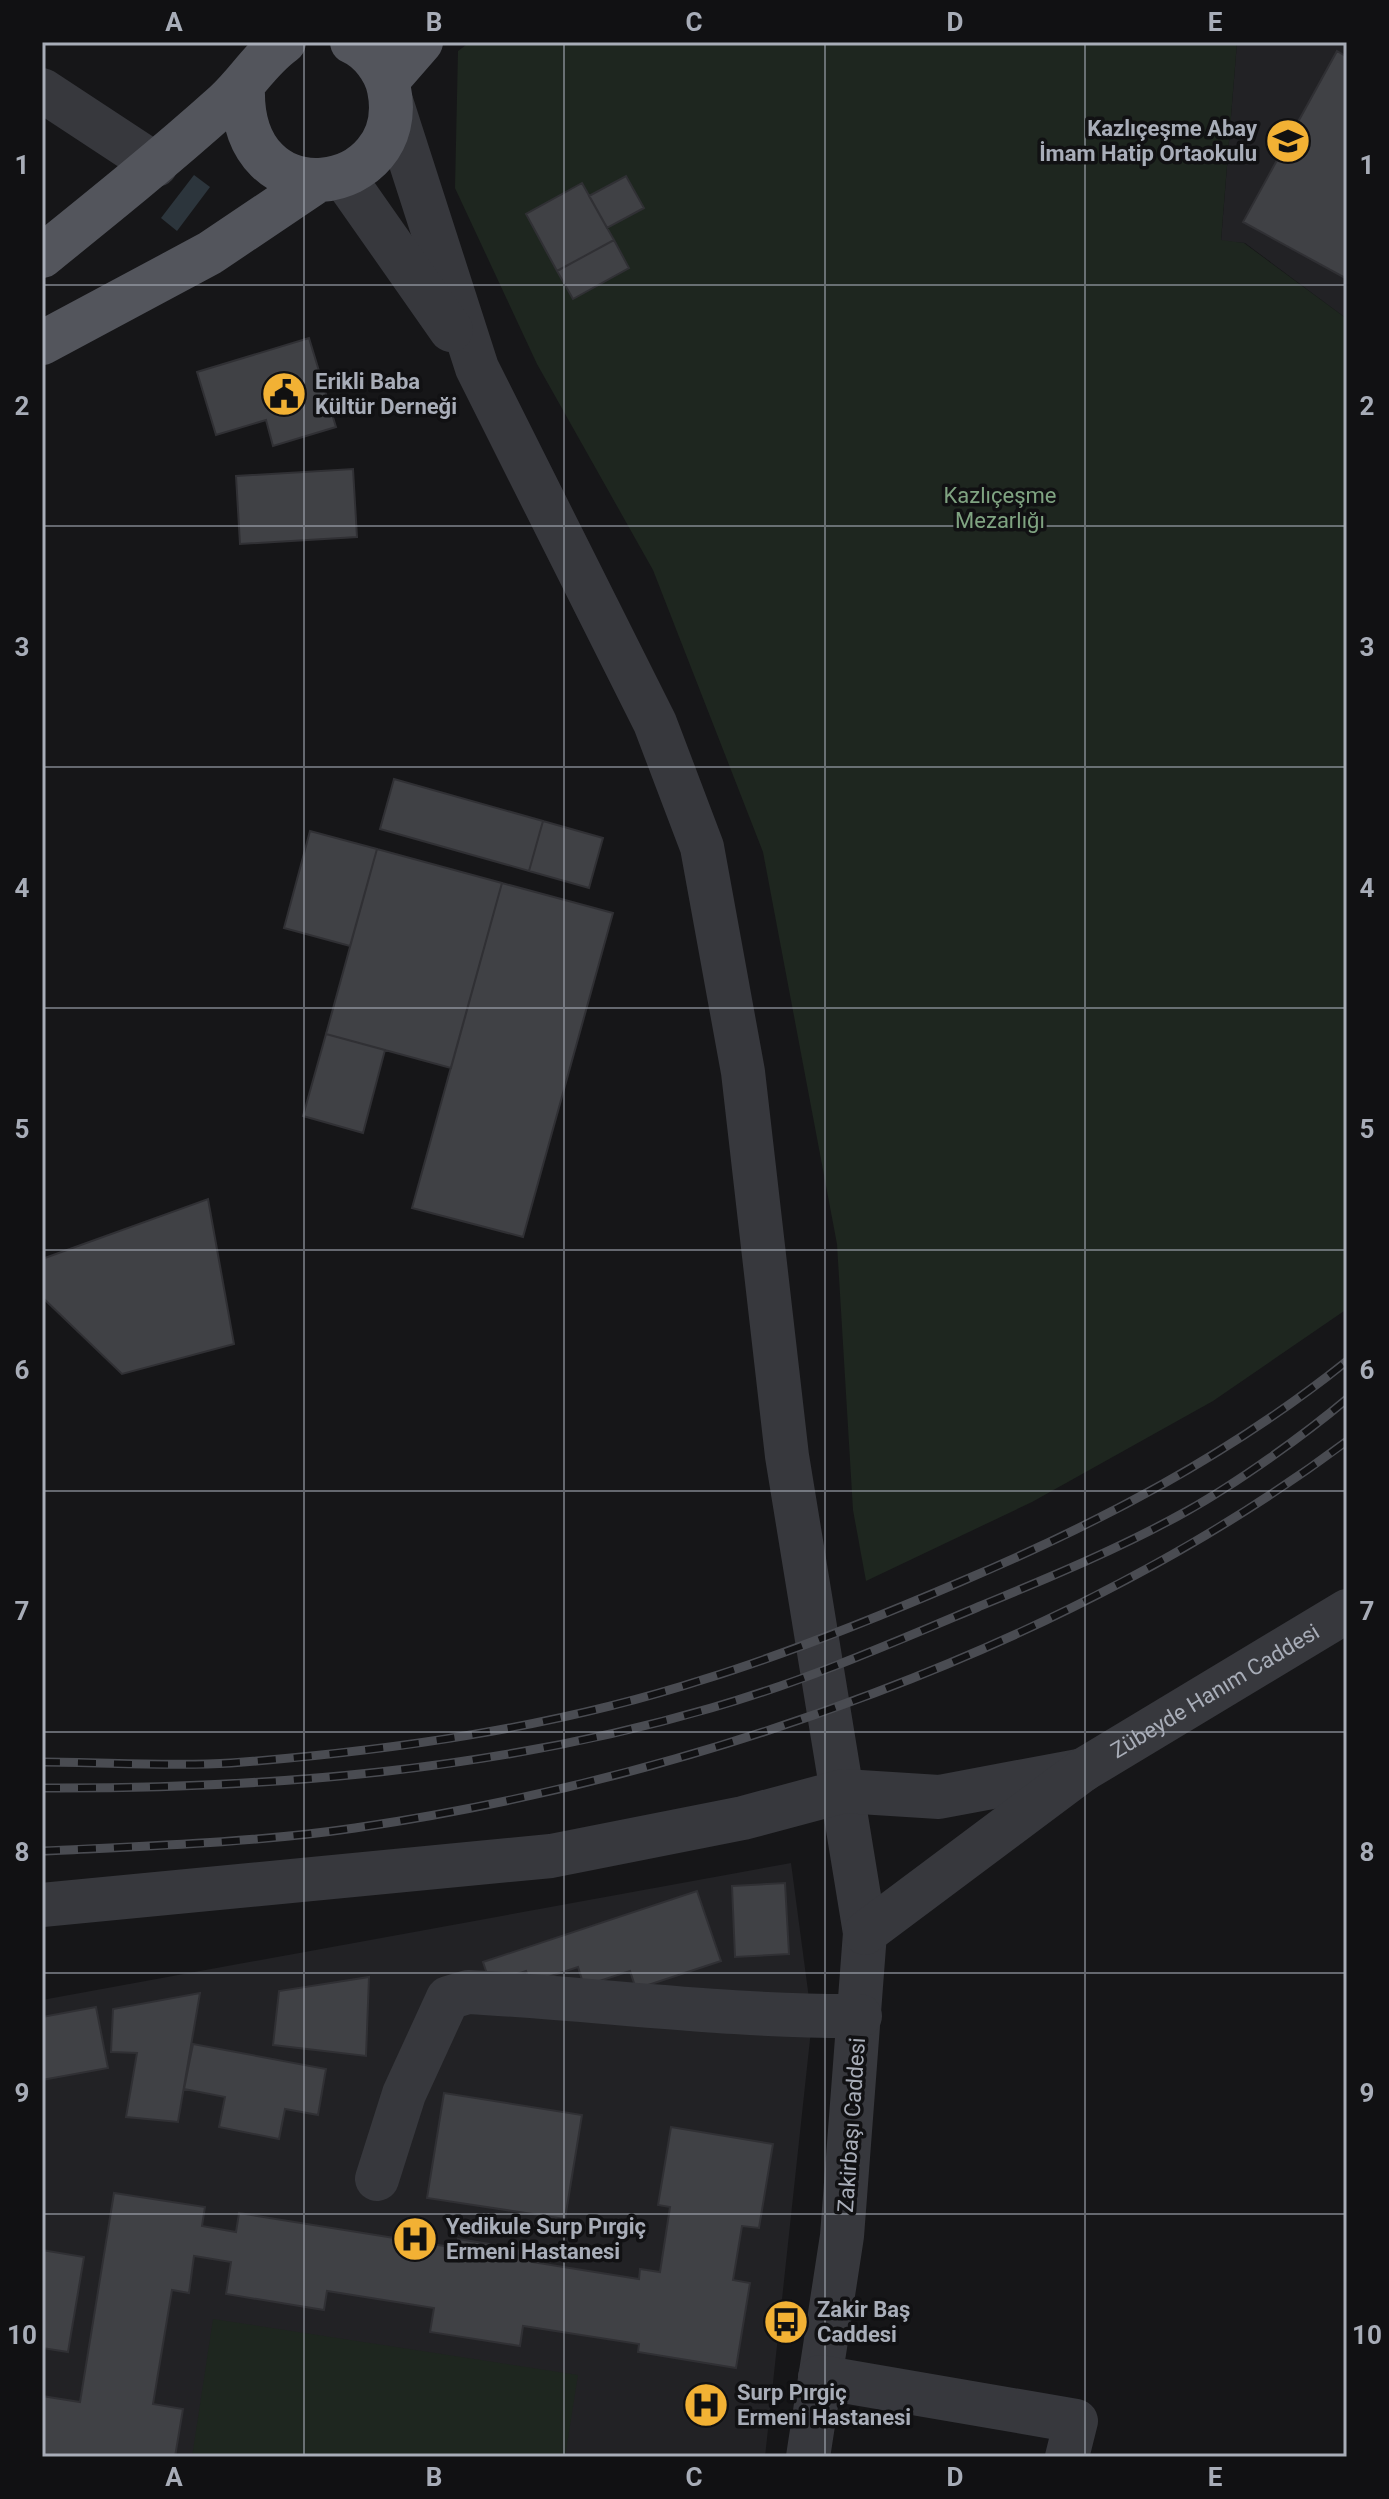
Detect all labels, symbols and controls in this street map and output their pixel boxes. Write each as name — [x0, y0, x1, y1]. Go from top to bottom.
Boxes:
text: A — [165, 7, 183, 37]
text: B — [426, 7, 442, 37]
text: C — [685, 7, 703, 37]
text: D — [947, 7, 963, 37]
text: E — [1208, 7, 1223, 37]
place label: Kazlıçeşme Abay İmam Hatip Ortaokulu — [1039, 116, 1258, 166]
school or university icon: Kazlıçeşme Abay İmam Hatip Ortaokulu — [1264, 117, 1312, 165]
text: 1 — [15, 150, 29, 180]
text: 1 — [1360, 150, 1374, 180]
place label: Erikli Baba Kültür Derneği — [315, 369, 457, 419]
public building icon: Erikli Baba Kültür Derneği — [260, 370, 308, 418]
text: 2 — [15, 391, 29, 421]
text: 2 — [1360, 391, 1374, 421]
park label: Kazlıçeşme Mezarlığı — [944, 483, 1056, 533]
text: 3 — [15, 632, 29, 662]
text: 3 — [1360, 632, 1374, 662]
text: 4 — [15, 873, 30, 903]
text: 4 — [1360, 873, 1375, 903]
text: 5 — [15, 1114, 29, 1144]
text: 5 — [1360, 1114, 1374, 1144]
text: 6 — [15, 1355, 30, 1385]
text: 6 — [1360, 1355, 1375, 1385]
text: 7 — [15, 1596, 29, 1626]
text: 7 — [1360, 1596, 1374, 1626]
street label: Zübeyde Hanım Caddesi — [1106, 1619, 1324, 1763]
text: 8 — [15, 1837, 29, 1867]
text: 8 — [1360, 1837, 1374, 1867]
street label: Zakirbaşı Caddesi — [833, 2037, 870, 2213]
text: 9 — [15, 2078, 29, 2108]
text: 9 — [1360, 2078, 1374, 2108]
place label: Yedikule Surp Pırgiç Ermeni Hastanesi — [446, 2214, 646, 2264]
hospital icon: Yedikule Surp Pırgiç Ermeni Hastanesi — [391, 2215, 439, 2263]
place label: Zakir Baş Caddesi — [817, 2297, 910, 2347]
bus stop icon: Zakir Baş Caddesi — [762, 2298, 810, 2346]
text: 10 — [7, 2320, 37, 2350]
text: 10 — [1352, 2320, 1382, 2350]
place label: Surp Pırgiç Ermeni Hastanesi — [737, 2380, 911, 2430]
hospital icon: Surp Pırgiç Ermeni Hastanesi — [682, 2381, 730, 2429]
text: A — [165, 2462, 183, 2492]
text: B — [426, 2462, 442, 2492]
text: C — [685, 2462, 703, 2492]
text: D — [947, 2462, 963, 2492]
text: E — [1208, 2462, 1223, 2492]

